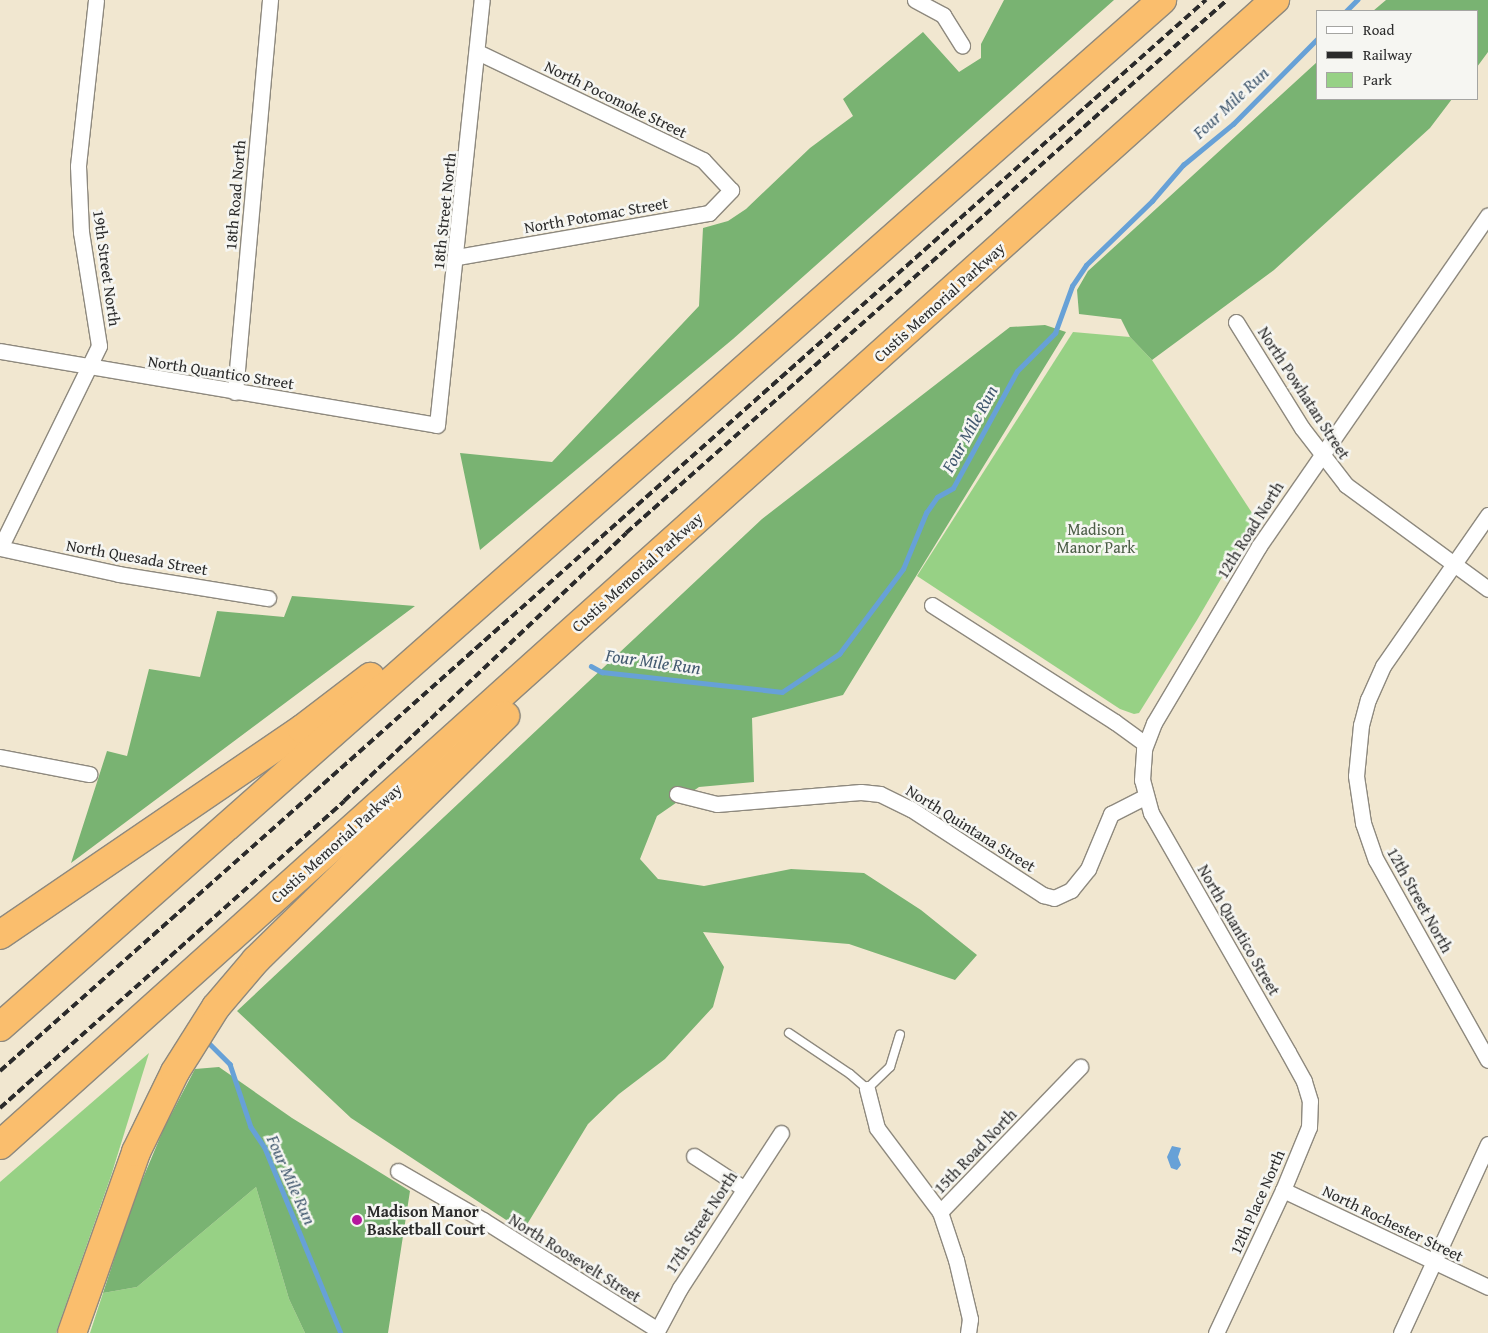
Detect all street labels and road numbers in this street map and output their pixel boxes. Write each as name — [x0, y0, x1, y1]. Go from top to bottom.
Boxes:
street label: North Pocomoke Street — [542, 56, 690, 142]
street label: 18th Road North — [221, 139, 249, 251]
street label: 18th Street North — [428, 152, 460, 270]
street label: North Potomac Street — [523, 193, 669, 237]
street label: 19th Street North — [89, 209, 125, 327]
street label: Custis Memorial Parkway — [869, 238, 1009, 366]
street label: North Powhatan Street — [1254, 323, 1354, 463]
street label: North Quantico Street — [147, 351, 295, 393]
street label: 12th Road North — [1213, 478, 1287, 582]
street label: Custis Memorial Parkway — [567, 508, 707, 636]
street label: North Quesada Street — [65, 535, 209, 579]
street label: Custis Memorial Parkway — [266, 779, 406, 907]
street label: North Quintana Street — [903, 780, 1039, 876]
street label: 12th Street North — [1383, 844, 1457, 956]
street label: North Quantico Street — [1194, 861, 1284, 999]
street label: 15th Road North — [930, 1105, 1020, 1197]
street label: 12th Place North — [1225, 1147, 1289, 1257]
street label: 17th Street North — [661, 1168, 741, 1276]
street label: North Rochester Street — [1319, 1181, 1467, 1265]
street label: North Roosevelt Street — [505, 1210, 645, 1306]

